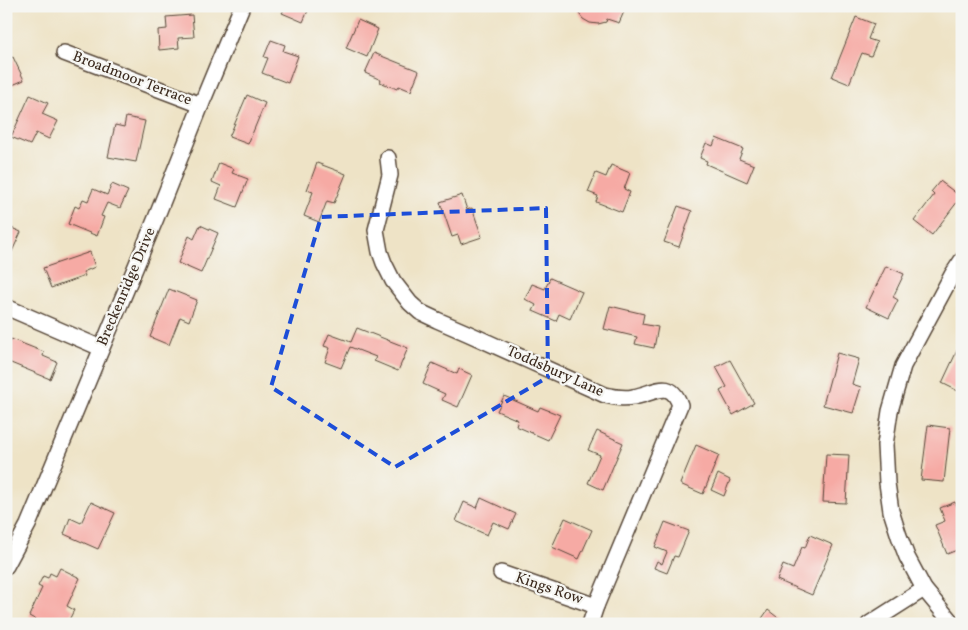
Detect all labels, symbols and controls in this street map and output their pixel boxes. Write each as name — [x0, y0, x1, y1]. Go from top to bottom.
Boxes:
street label: Broadmoor Terrace — [69, 47, 195, 111]
street label: Breckenridge Drive — [93, 225, 161, 349]
street label: Toddsbury Lane — [503, 341, 607, 403]
street label: Kings Row — [512, 568, 586, 610]

